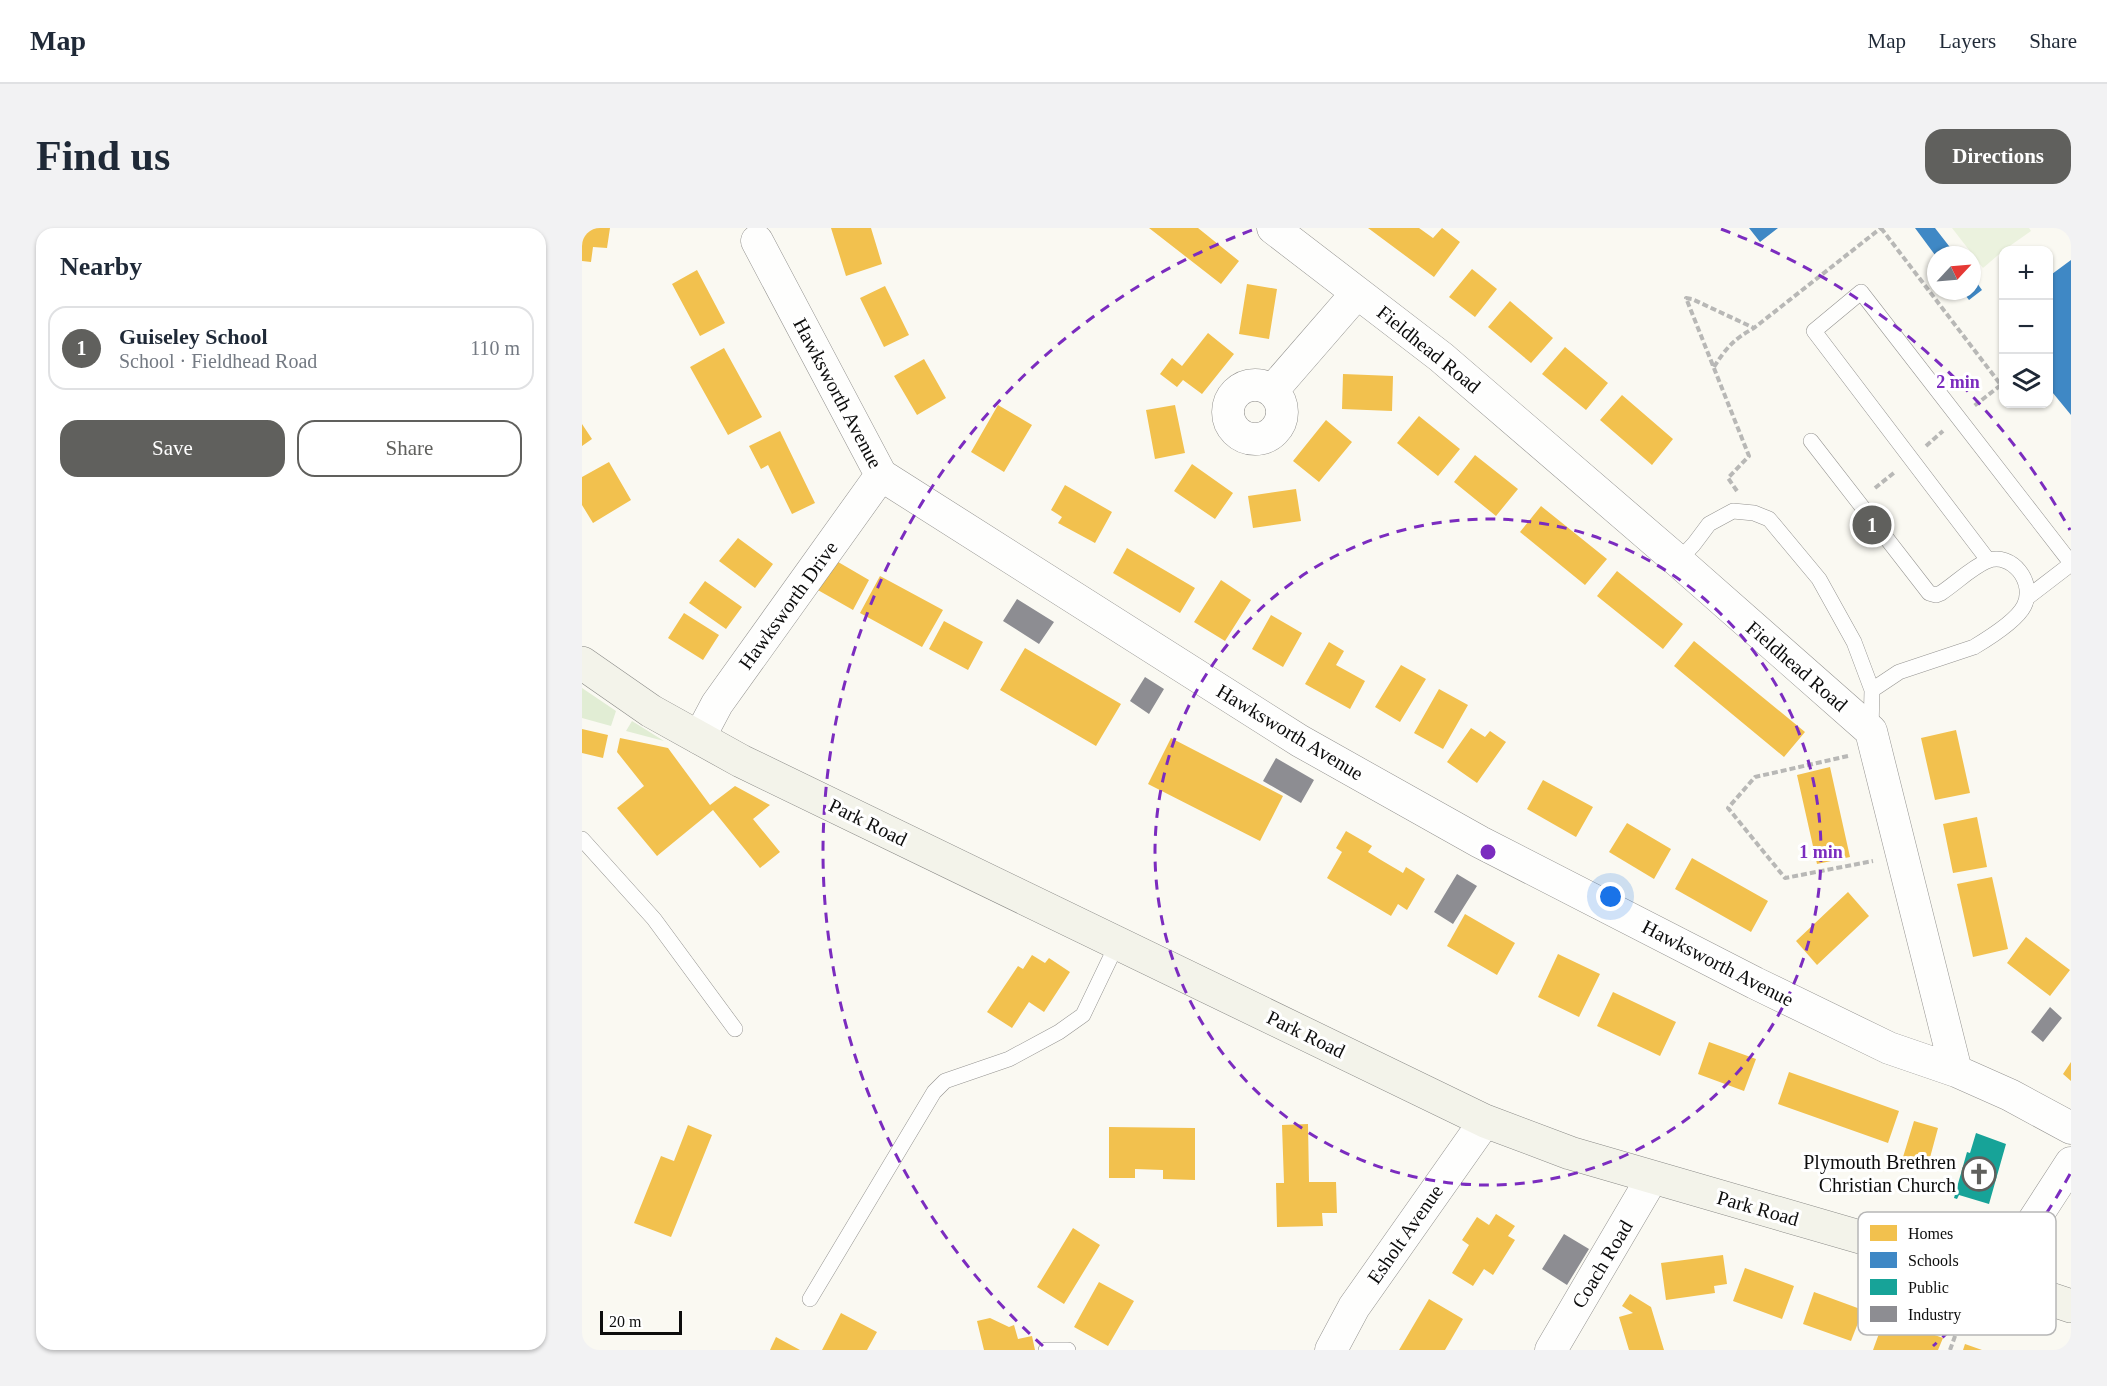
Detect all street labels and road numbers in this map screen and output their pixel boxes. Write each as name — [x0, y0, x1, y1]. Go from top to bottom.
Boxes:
street label: Fieldhead Road — [1373, 301, 1485, 397]
street label: Hawksworth Avenue — [789, 314, 887, 472]
street label: Hawksworth Drive — [734, 537, 842, 673]
street label: Fieldhead Road — [1742, 616, 1852, 716]
street label: Hawksworth Avenue — [1213, 680, 1367, 784]
street label: Park Road — [825, 794, 911, 850]
street label: Hawksworth Avenue — [1639, 915, 1797, 1011]
street label: Park Road — [1263, 1006, 1349, 1062]
street label: Esholt Avenue — [1363, 1180, 1447, 1288]
street label: Park Road — [1715, 1186, 1801, 1230]
street label: Coach Road — [1567, 1216, 1637, 1312]

